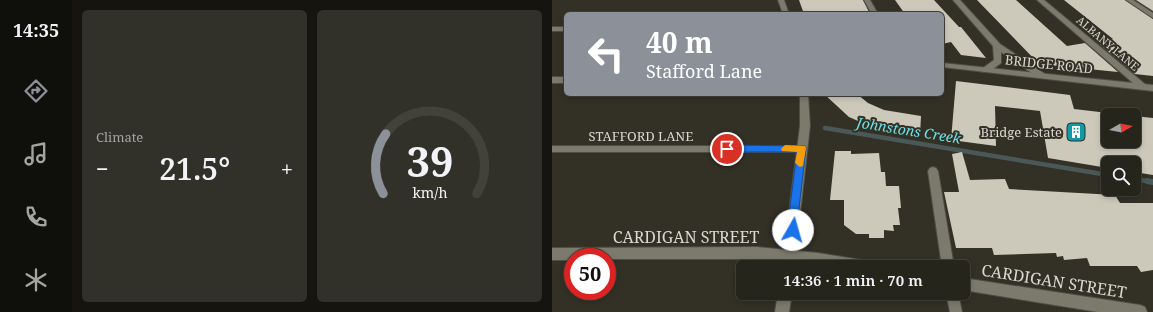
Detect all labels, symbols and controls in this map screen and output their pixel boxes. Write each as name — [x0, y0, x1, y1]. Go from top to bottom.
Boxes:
street label: ALBANY LANE — [1074, 12, 1143, 74]
text: 14:35 — [13, 18, 59, 42]
text: 40 m — [646, 23, 713, 61]
icon: left — [580, 28, 632, 80]
street label: BRIDGE ROAD — [1004, 50, 1094, 78]
text: Stafford Lane — [646, 59, 762, 83]
icon: directions — [22, 77, 50, 105]
north arrow — [1101, 108, 1141, 148]
map controls — [1101, 108, 1141, 196]
water label: Johnstons Creek — [853, 112, 963, 148]
building icon: Bridge Estate — [1065, 121, 1087, 143]
place label: Bridge Estate — [981, 123, 1062, 141]
street label: STAFFORD LANE — [589, 127, 693, 145]
text: Climate — [96, 128, 143, 146]
pin — [710, 132, 744, 166]
text: 39 — [406, 133, 453, 189]
icon: arrive — [716, 138, 738, 160]
icon: music — [22, 140, 50, 168]
text: 21.5° — [159, 148, 230, 189]
text: − — [96, 153, 109, 183]
text: + — [281, 153, 293, 183]
button: search — [1101, 156, 1141, 196]
text: km/h — [412, 183, 447, 202]
icon: phone — [22, 203, 50, 231]
position arrow — [772, 209, 814, 251]
street label: CARDIGAN STREET — [613, 226, 759, 248]
speed limit sign: 50 — [564, 248, 616, 300]
street label: CARDIGAN STREET — [980, 259, 1128, 303]
icon: climate — [22, 266, 50, 294]
text: 14:36 · 1 min · 70 m — [783, 270, 923, 290]

